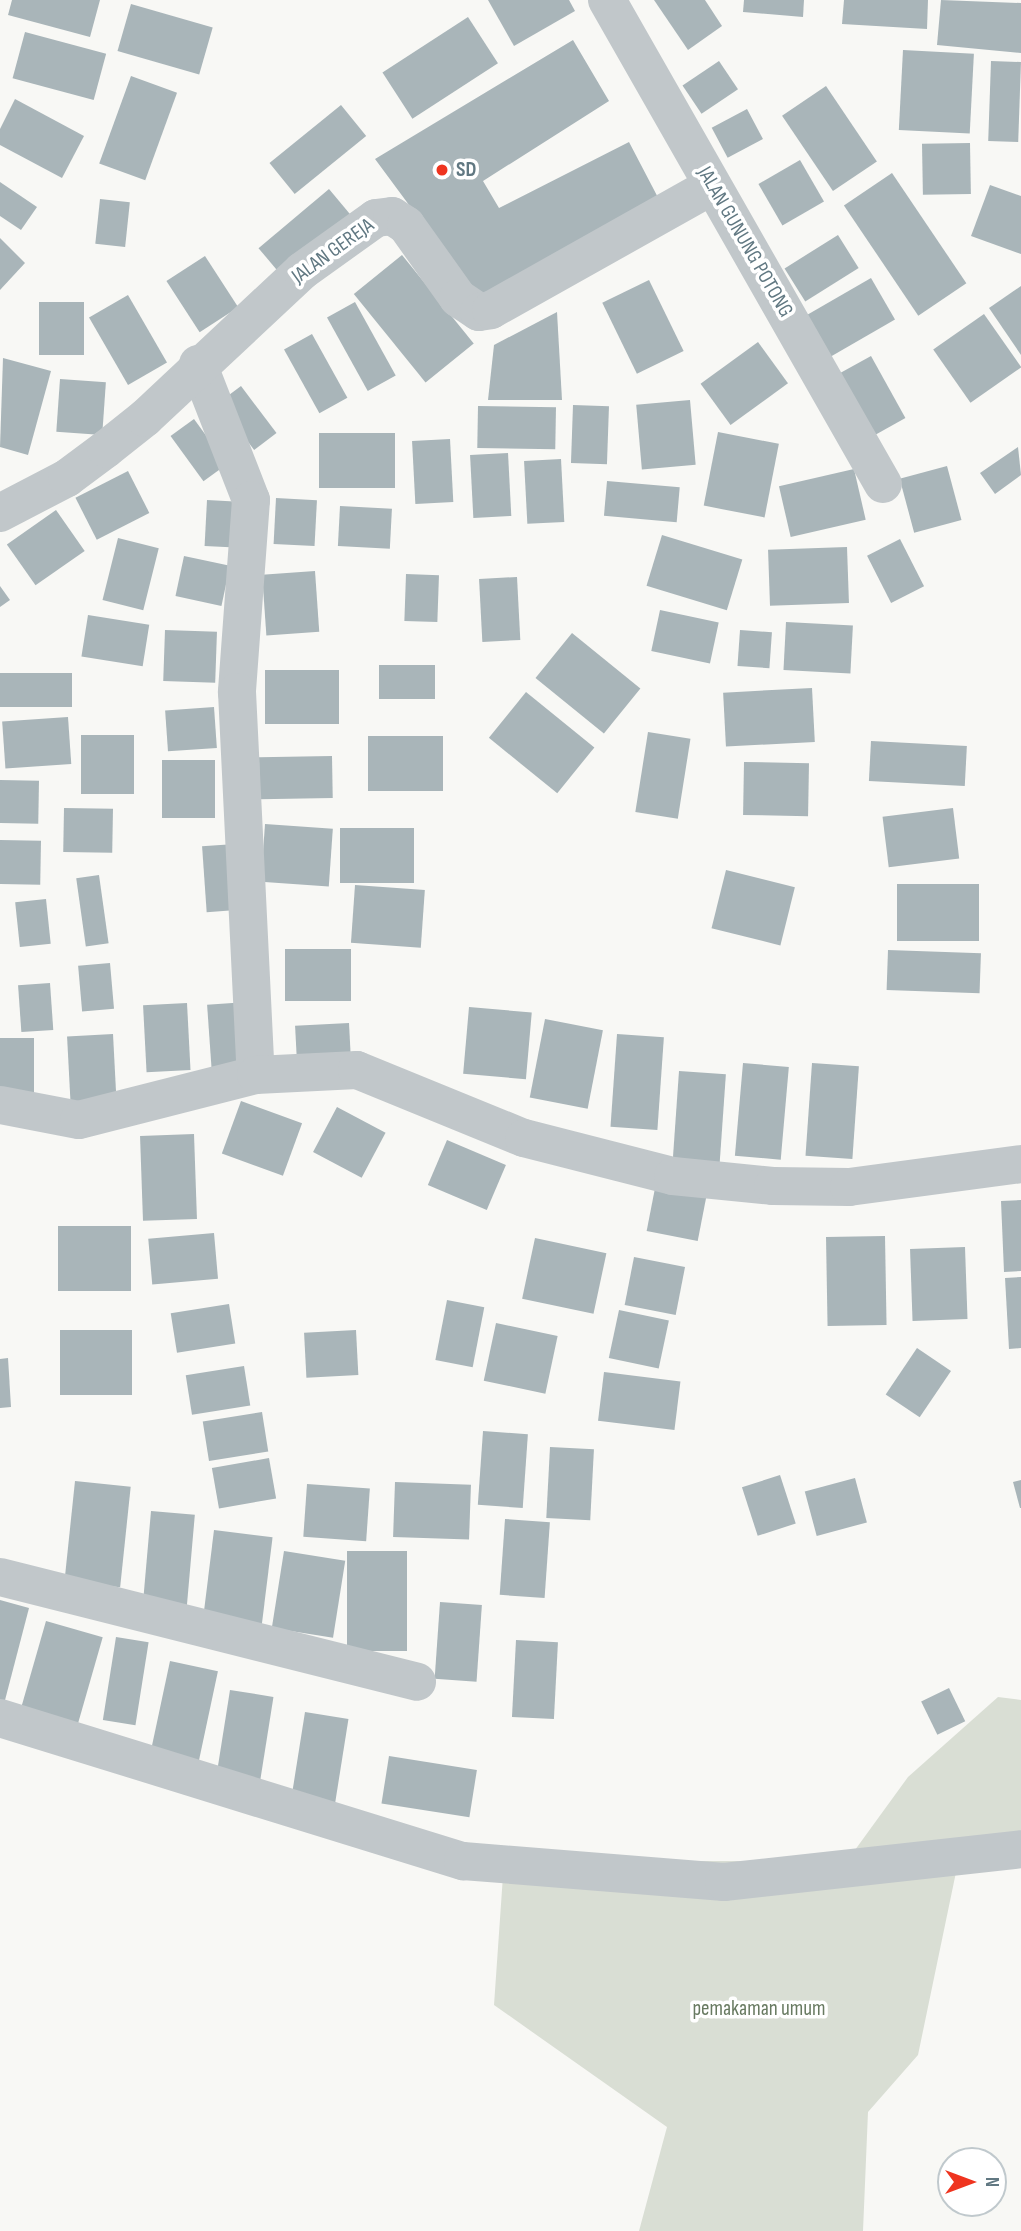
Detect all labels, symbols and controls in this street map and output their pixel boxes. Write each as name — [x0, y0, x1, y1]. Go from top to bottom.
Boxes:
place label: SD — [456, 157, 476, 183]
marker: SD — [434, 162, 450, 178]
street label: JALAN GUNUNG POTONG — [692, 162, 798, 322]
street label: JALAN GEREJA — [287, 213, 379, 289]
park label: pemakaman umum — [692, 1996, 826, 2022]
north arrow — [937, 2147, 1007, 2217]
text: N — [980, 2177, 1003, 2187]

